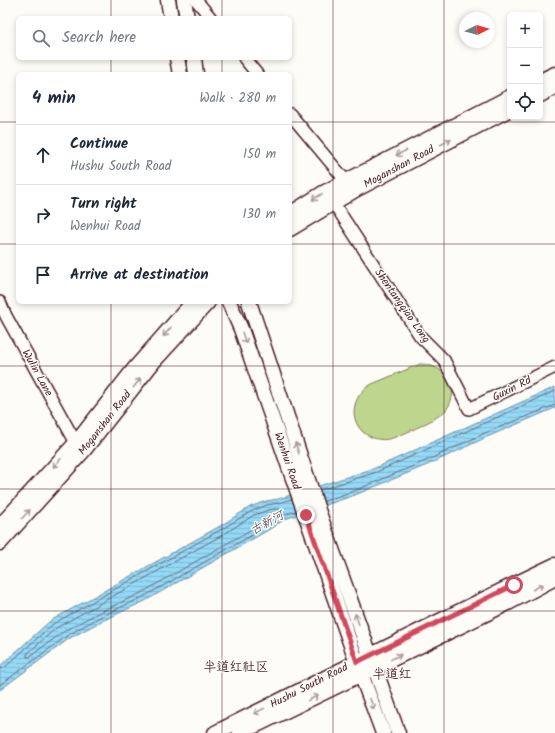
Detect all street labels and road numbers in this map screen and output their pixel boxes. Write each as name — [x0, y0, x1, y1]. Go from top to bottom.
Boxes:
street label: Moganshan Road — [360, 141, 438, 193]
street label: Shentangqiao Long — [370, 265, 434, 347]
street label: Wulin Lane — [17, 346, 57, 400]
street label: Guxin Rd — [489, 371, 535, 406]
street label: Moganshan Road — [74, 386, 136, 459]
street label: Wenhui Road — [269, 430, 305, 493]
street label: Hushu South Road — [267, 658, 352, 713]

